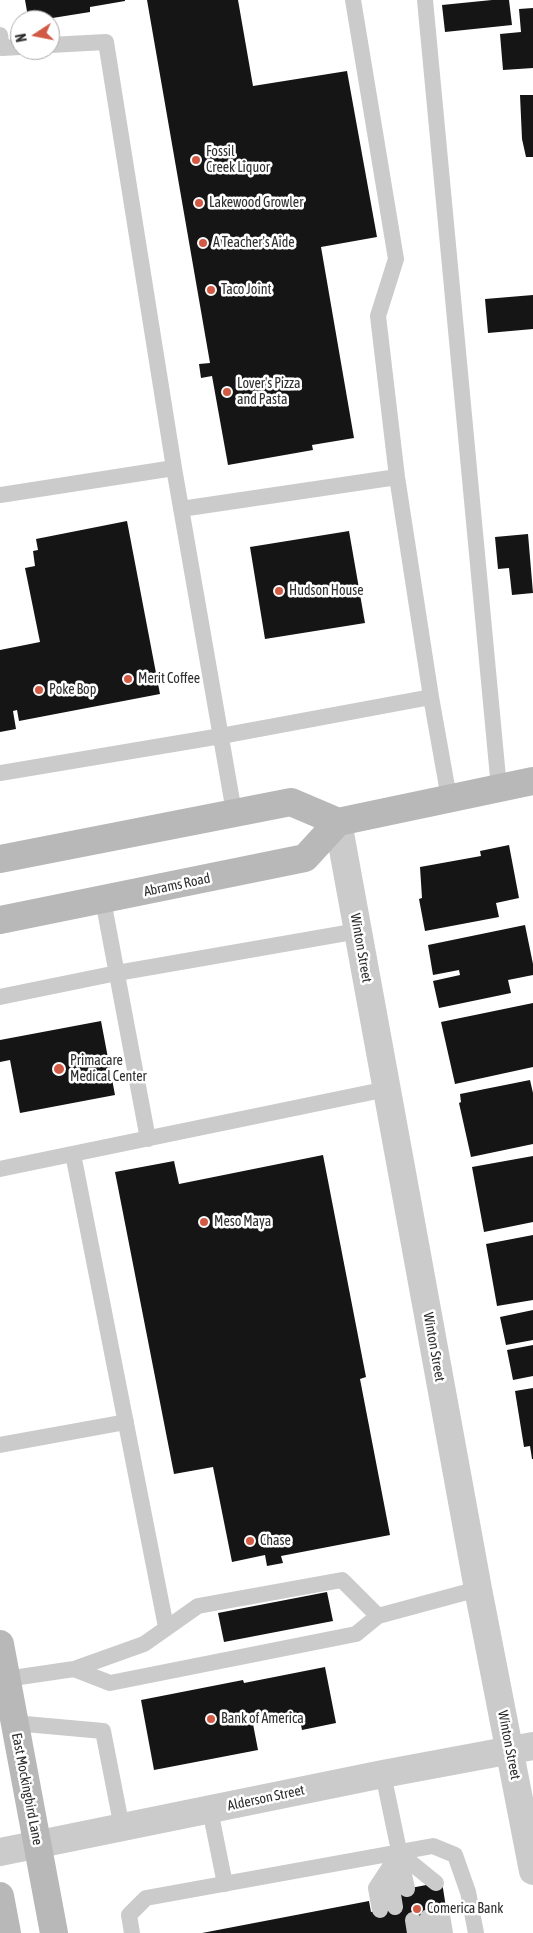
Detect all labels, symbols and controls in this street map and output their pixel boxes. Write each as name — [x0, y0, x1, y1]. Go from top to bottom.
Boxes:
north arrow — [10, 10, 60, 60]
text: N — [13, 32, 30, 43]
place label: Fossil Creek Liquor — [206, 144, 270, 176]
marker: Fossil Creek Liquor — [190, 154, 202, 166]
place label: Lakewood Growler — [209, 195, 303, 211]
marker: Lakewood Growler — [193, 197, 205, 209]
place label: A Teacher's Aide — [213, 235, 295, 251]
marker: A Teacher's Aide — [197, 237, 209, 249]
place label: Taco Joint — [221, 282, 271, 298]
marker: Taco Joint — [205, 284, 217, 296]
place label: Lover's Pizza and Pasta — [237, 376, 301, 408]
marker: Lover's Pizza and Pasta — [221, 386, 233, 398]
place label: Hudson House — [289, 583, 364, 599]
marker: Hudson House — [273, 585, 285, 597]
place label: Merit Coffee — [138, 671, 200, 687]
marker: Merit Coffee — [122, 673, 134, 685]
place label: Poke Bop — [49, 682, 96, 698]
marker: Poke Bop — [33, 684, 45, 696]
street label: Abrams Road — [142, 870, 212, 900]
street label: Winton Street — [347, 912, 375, 984]
place label: Primacare Medical Center — [70, 1053, 147, 1086]
marker: Primacare Medical Center — [52, 1062, 66, 1076]
place label: Meso Maya — [214, 1214, 271, 1230]
marker: Meso Maya — [198, 1216, 210, 1228]
street label: Winton Street — [420, 1311, 448, 1383]
place label: Chase — [260, 1533, 291, 1549]
marker: Chase — [244, 1535, 256, 1547]
street label: Winton Street — [494, 1709, 524, 1781]
place label: Bank of America — [221, 1711, 304, 1727]
marker: Bank of America — [205, 1713, 217, 1725]
street label: East Mockingbird Lane — [8, 1731, 46, 1847]
street label: Alderson Street — [226, 1782, 306, 1814]
place label: Comerica Bank — [427, 1901, 503, 1917]
marker: Comerica Bank — [411, 1903, 423, 1915]

